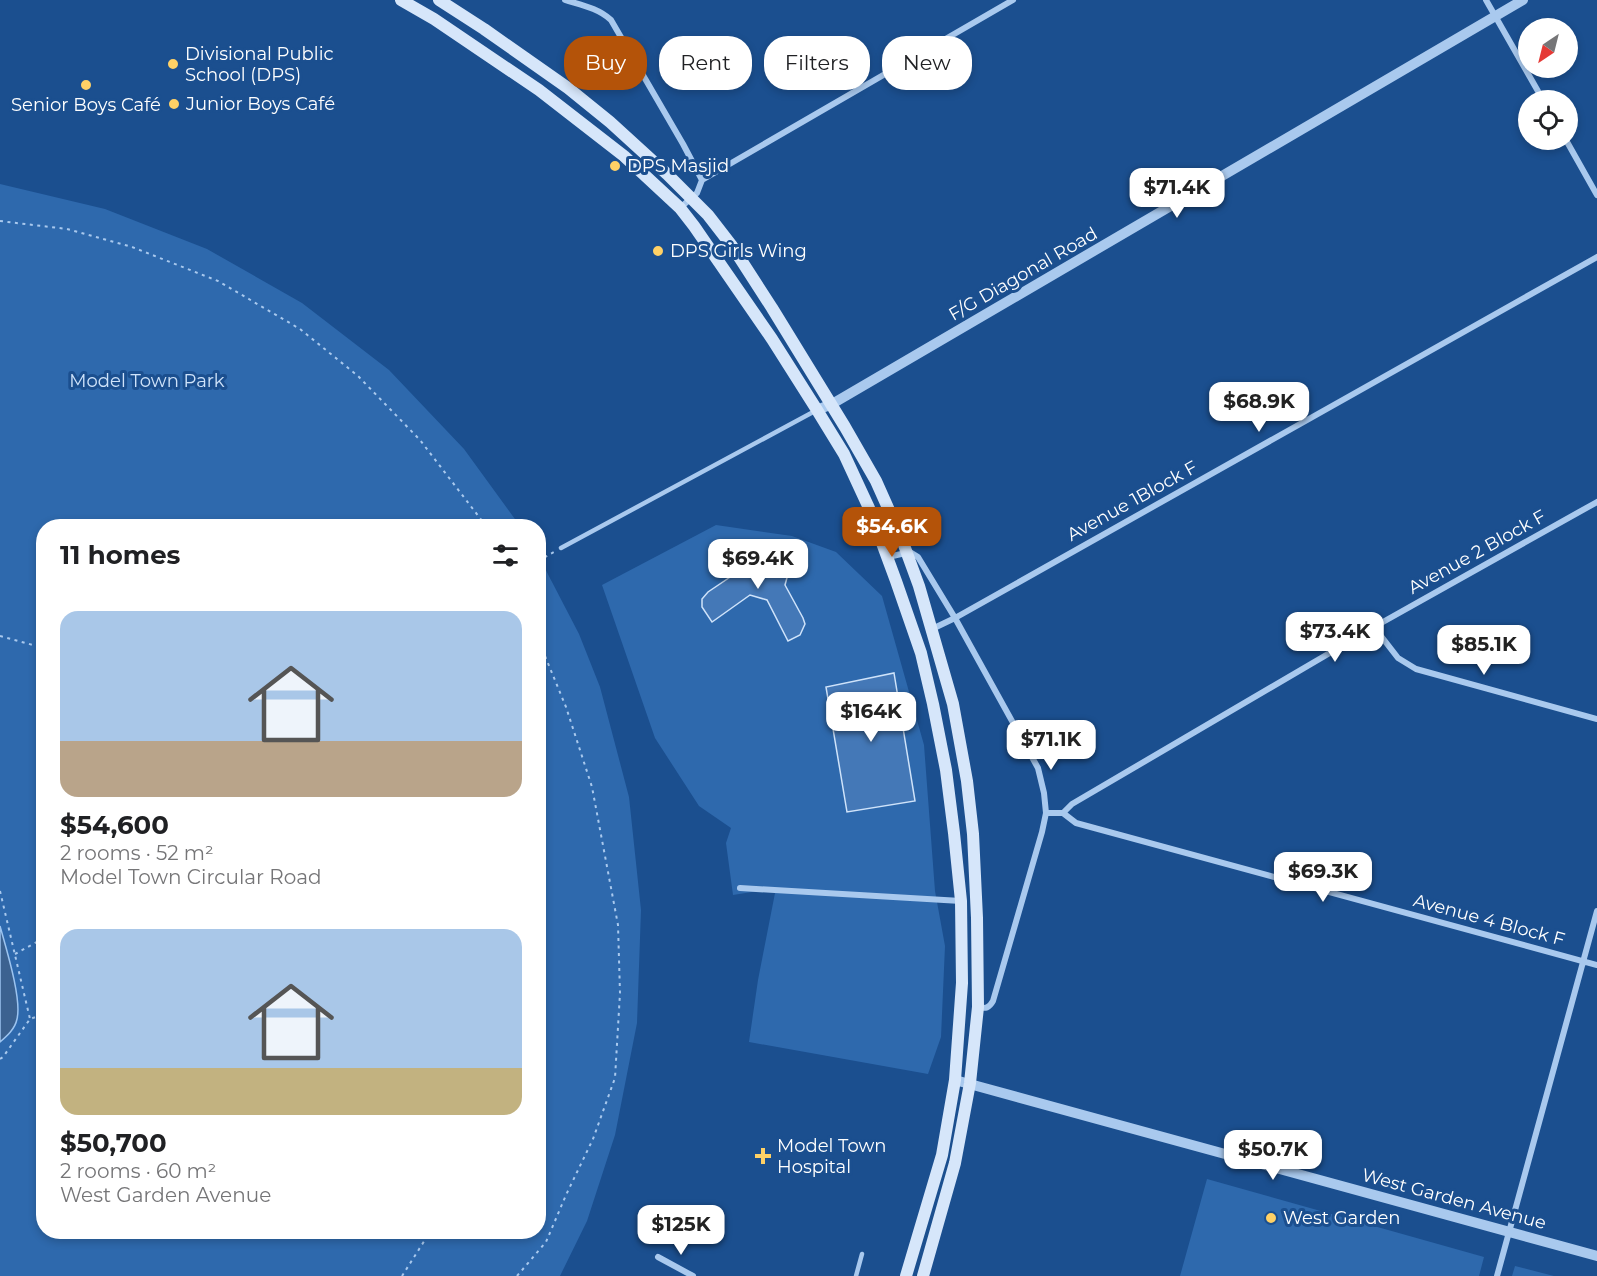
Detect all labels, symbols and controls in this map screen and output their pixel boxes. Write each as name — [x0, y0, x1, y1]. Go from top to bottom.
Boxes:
north arrow — [1518, 18, 1578, 78]
map controls — [1518, 18, 1578, 150]
chip: Buy — [564, 36, 647, 90]
chip: Rent — [659, 36, 752, 90]
chip: Filters — [764, 36, 870, 90]
chip: New — [882, 36, 972, 90]
place label: Divisional Public School (DPS) — [185, 43, 334, 86]
marker: Divisional Public School (DPS) — [166, 57, 180, 71]
marker: Senior Boys Café — [79, 78, 93, 92]
button: locate — [1518, 90, 1578, 150]
place label: Junior Boys Café — [185, 93, 335, 115]
place label: Senior Boys Café — [11, 94, 161, 116]
marker: Junior Boys Café — [167, 97, 181, 111]
place label: DPS Masjid — [627, 155, 729, 177]
marker: DPS Masjid — [608, 159, 622, 173]
pin: $71.4K — [1128, 168, 1226, 219]
text: $71.4K — [1144, 175, 1210, 199]
street label: F/G Diagonal Road — [945, 222, 1101, 326]
place label: DPS Girls Wing — [670, 240, 807, 262]
marker: DPS Girls Wing — [651, 244, 665, 258]
park label: Model Town Park — [69, 370, 225, 392]
pin: $68.9K — [1210, 382, 1308, 433]
text: $68.9K — [1223, 389, 1295, 413]
street label: Avenue 1Block F — [1063, 456, 1201, 546]
street label: Avenue 2 Block F — [1404, 505, 1550, 599]
pin: $54.6K — [843, 507, 941, 558]
text: $54.6K — [856, 514, 928, 538]
text: 11 homes — [60, 539, 180, 571]
icon: filters — [489, 539, 522, 572]
pin: $69.4K — [709, 539, 807, 590]
text: $69.4K — [722, 546, 794, 570]
pin: $73.4K — [1286, 612, 1384, 663]
text: $73.4K — [1300, 619, 1370, 643]
pin: $85.1K — [1435, 625, 1533, 676]
text: $85.1K — [1451, 632, 1517, 656]
icon: home — [237, 650, 345, 758]
pin: $164K — [829, 692, 913, 743]
text: $164K — [840, 699, 902, 723]
pin: $71.1K — [1002, 720, 1100, 771]
text: $71.1K — [1021, 727, 1081, 751]
text: $54,600 — [60, 809, 169, 841]
text: 2 rooms · 52 m² — [60, 841, 214, 865]
pin: $69.3K — [1274, 852, 1372, 903]
text: $69.3K — [1288, 859, 1358, 883]
text: Model Town Circular Road — [60, 865, 322, 889]
street label: Avenue 4 Block F — [1411, 889, 1567, 951]
icon: home — [237, 968, 345, 1076]
text: $50,700 — [60, 1127, 167, 1159]
pin: $50.7K — [1224, 1130, 1322, 1181]
place label: Model Town Hospital — [777, 1135, 886, 1178]
text: $50.7K — [1238, 1137, 1308, 1161]
marker: Model Town Hospital — [754, 1147, 772, 1165]
text: 2 rooms · 60 m² — [60, 1159, 216, 1183]
street label: West Garden Avenue — [1359, 1164, 1549, 1234]
text: West Garden Avenue — [60, 1183, 271, 1207]
pin: $125K — [639, 1205, 723, 1256]
place label: West Garden — [1283, 1207, 1400, 1229]
marker: West Garden — [1264, 1211, 1278, 1225]
text: $125K — [652, 1212, 710, 1236]

